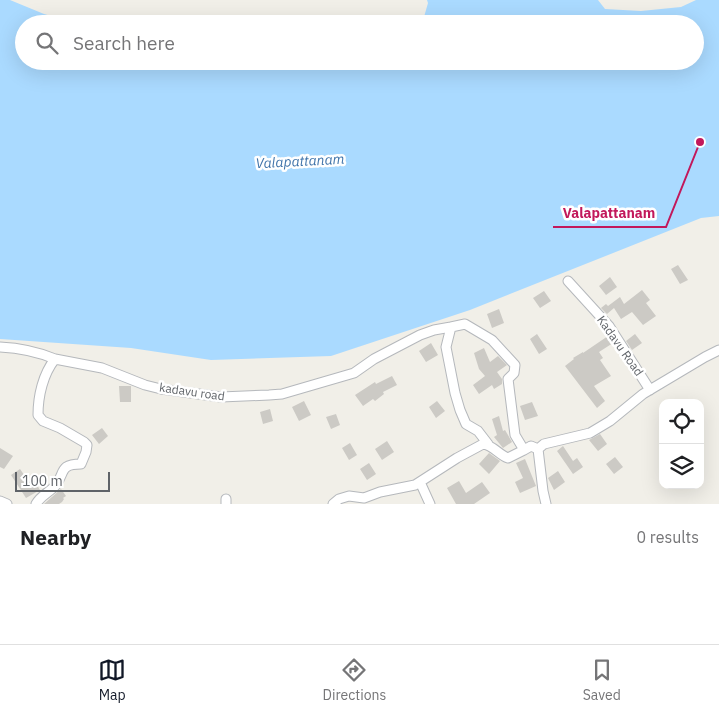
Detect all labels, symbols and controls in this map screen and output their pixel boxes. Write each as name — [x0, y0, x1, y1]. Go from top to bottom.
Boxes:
search box — [15, 15, 704, 70]
icon: search — [33, 29, 61, 57]
text: Search here — [73, 31, 175, 55]
water label: Valapattanam — [255, 150, 345, 172]
callout: Valapattanam — [553, 198, 666, 227]
text: Valapattanam — [563, 204, 655, 222]
street label: Kadavu Road — [594, 313, 647, 379]
street label: kadavu road — [158, 379, 226, 404]
map controls — [659, 399, 704, 489]
button: locate — [659, 399, 704, 444]
button: layers — [659, 444, 704, 489]
scale bar — [15, 469, 110, 492]
text: 100 m — [22, 472, 63, 490]
text: Nearby — [20, 523, 91, 551]
text: 0 results — [636, 527, 699, 547]
tab: Map — [98, 656, 126, 704]
tab: Directions — [323, 656, 386, 704]
tab: Saved — [583, 656, 621, 704]

